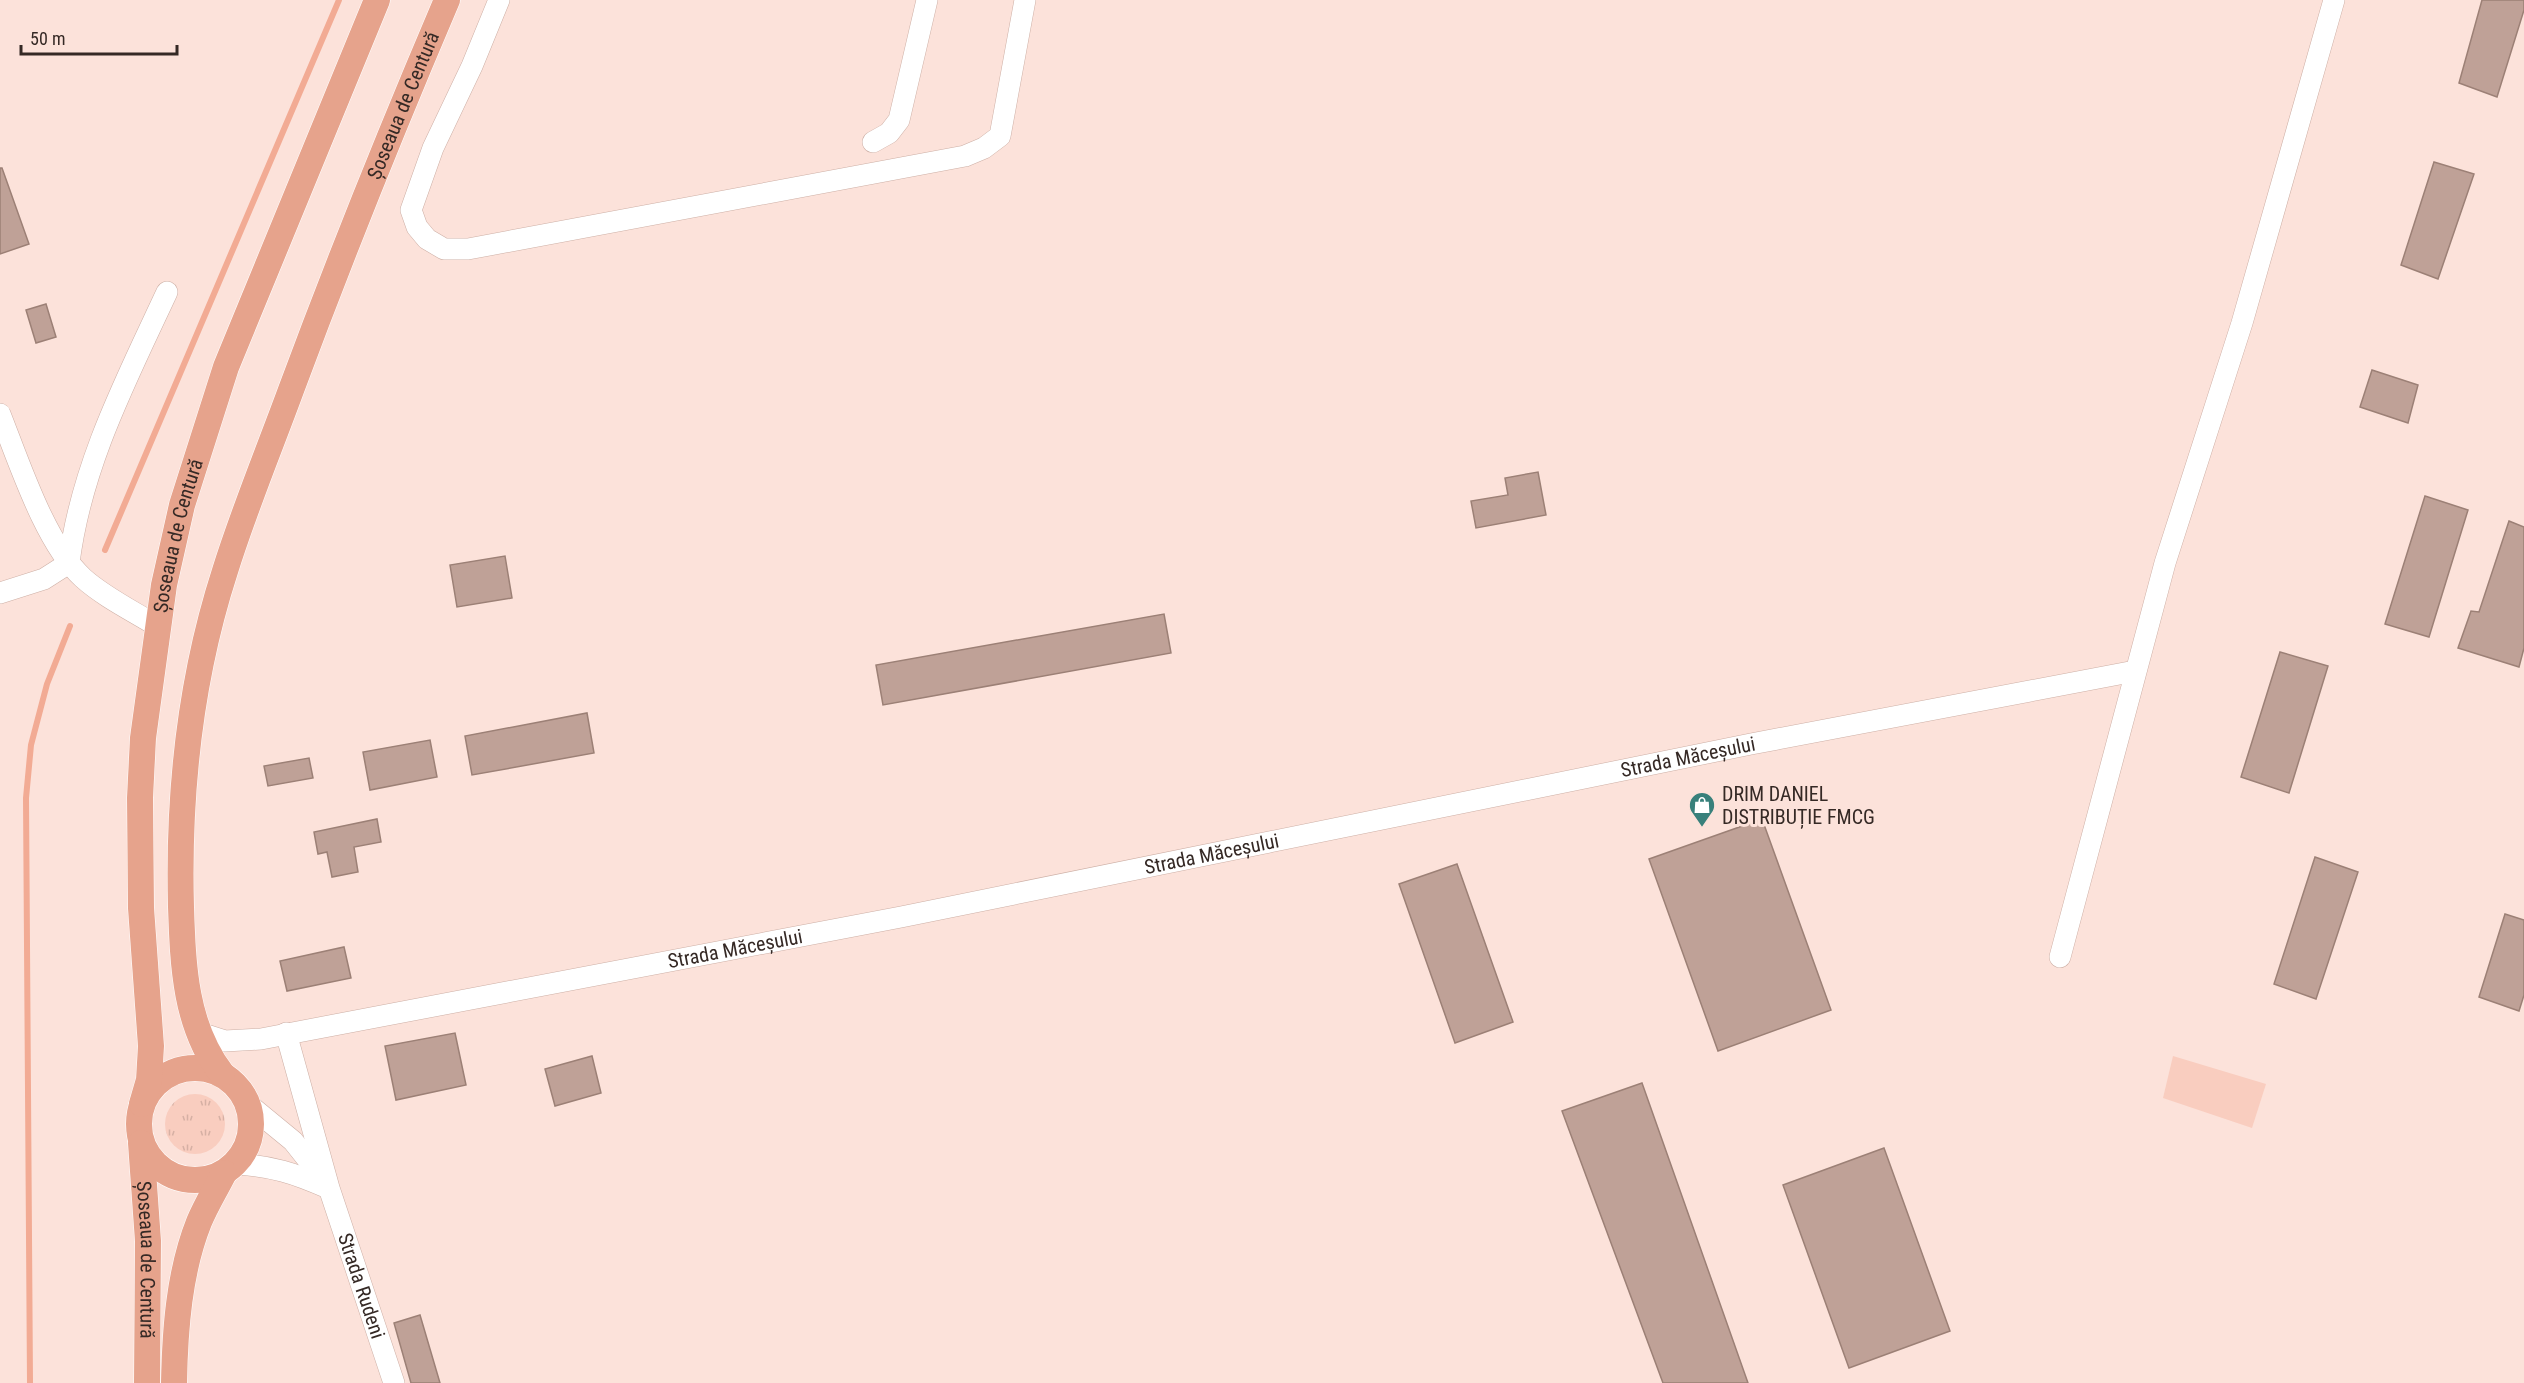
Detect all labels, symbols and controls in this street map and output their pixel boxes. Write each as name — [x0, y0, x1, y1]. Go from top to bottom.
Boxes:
scale bar — [21, 18, 177, 56]
text: 50 m — [30, 28, 65, 49]
street label: Șoseaua de Centură — [362, 28, 444, 183]
street label: Șoseaua de Centură — [148, 456, 208, 614]
street label: Strada Măceșului — [1619, 731, 1757, 782]
place label: DRIM DANIEL DISTRIBUȚIE FMCG — [1722, 782, 1875, 830]
shop icon: DRIM DANIEL DISTRIBUȚIE FMCG — [1687, 790, 1717, 828]
street label: Strada Măceșului — [1142, 828, 1281, 879]
street label: Strada Măceșului — [666, 924, 804, 973]
street label: Șoseaua de Centură — [132, 1180, 160, 1339]
street label: Strada Rudeni — [333, 1230, 390, 1342]

